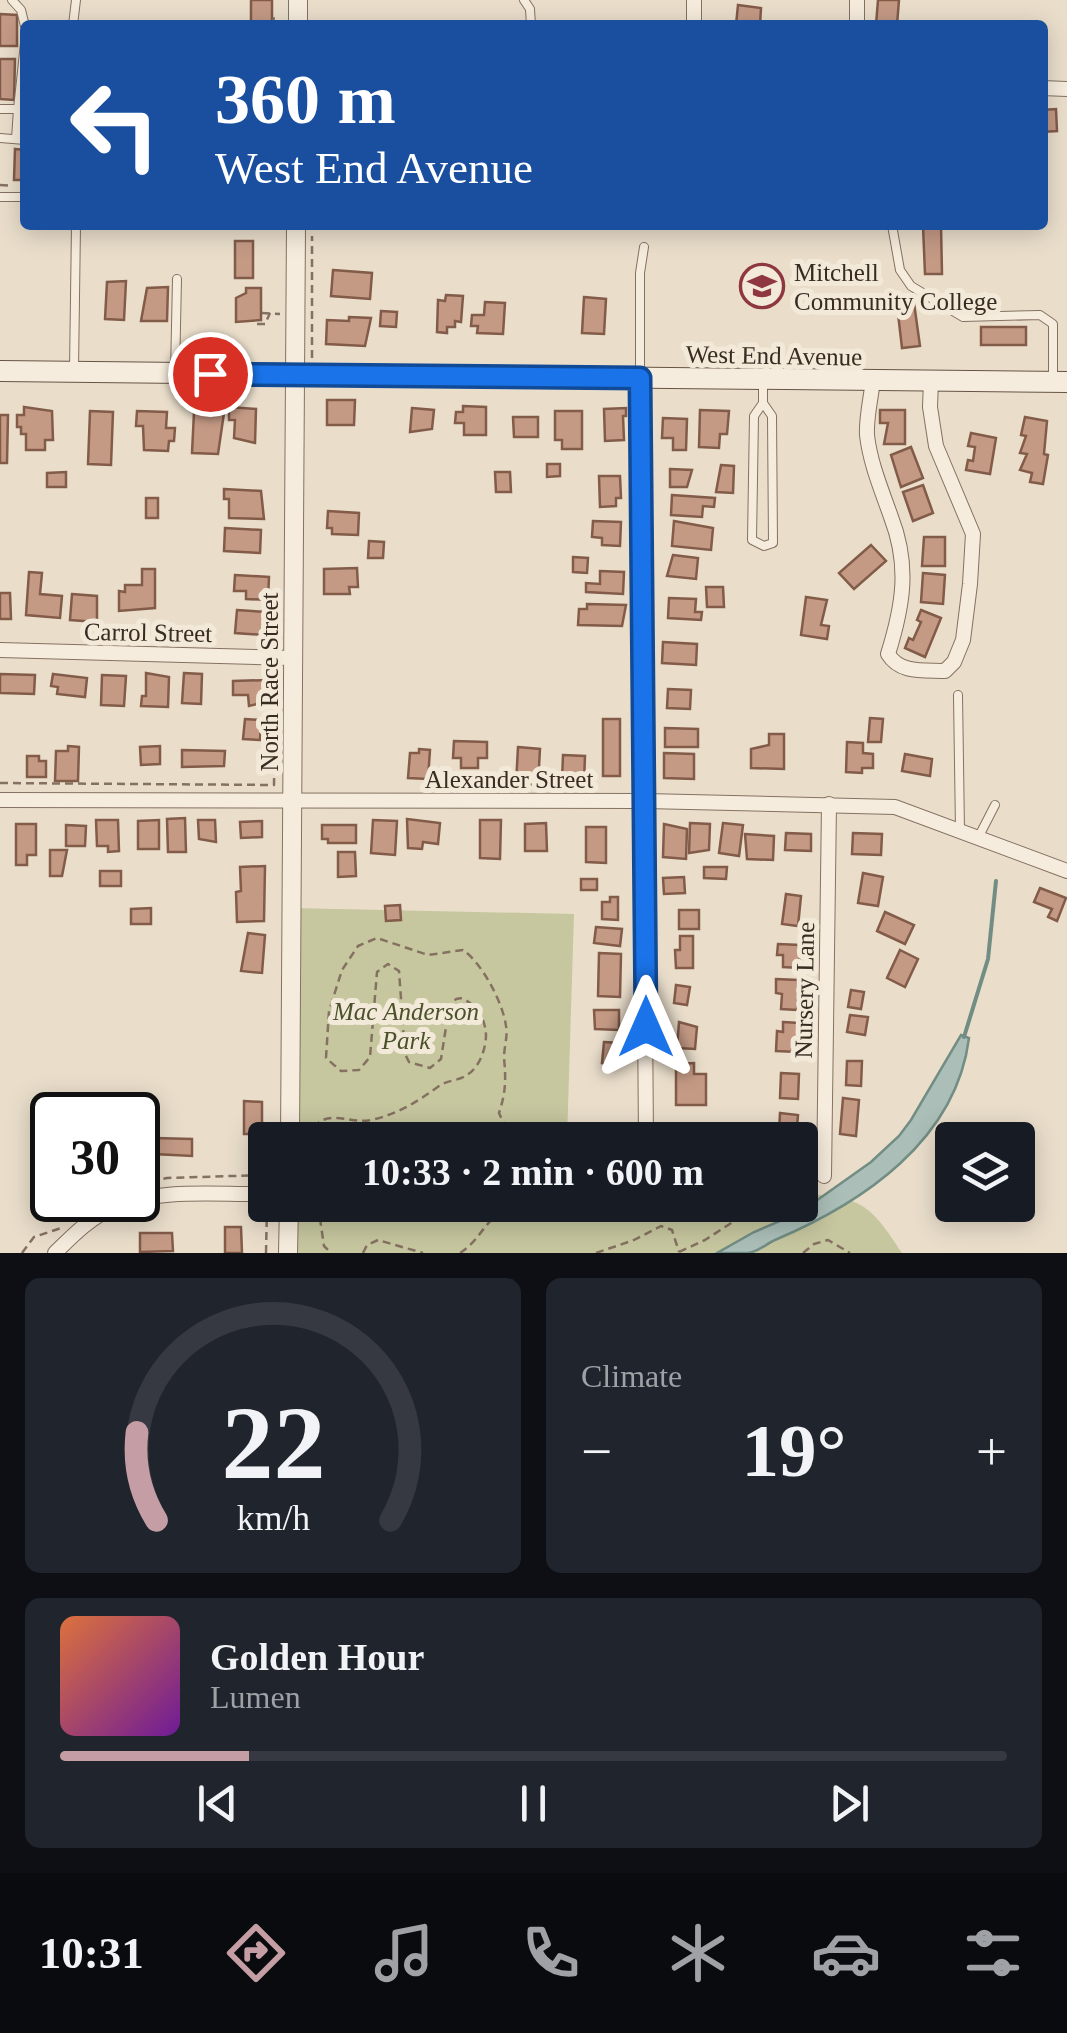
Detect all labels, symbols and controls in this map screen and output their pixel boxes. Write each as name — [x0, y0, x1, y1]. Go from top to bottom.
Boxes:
icon: left — [50, 60, 180, 190]
text: 360 m — [215, 61, 396, 138]
text: West End Avenue — [215, 143, 533, 193]
place label: Mitchell Community College — [794, 259, 997, 315]
school or university icon: Mitchell Community College — [739, 263, 785, 309]
pin — [168, 332, 253, 417]
street label: West End Avenue — [685, 340, 863, 371]
icon: arrive — [183, 347, 238, 402]
street label: North Race Street — [256, 592, 283, 772]
street label: Carrol Street — [84, 618, 212, 647]
street label: Alexander Street — [425, 766, 593, 793]
street label: Nursery Lane — [790, 921, 819, 1059]
position arrow — [594, 975, 698, 1079]
park label: Mac Anderson Park — [332, 998, 479, 1054]
speed limit sign: 30 — [30, 1092, 160, 1222]
map controls — [935, 1122, 1035, 1222]
button: layers — [935, 1122, 1035, 1222]
text: 10:33 · 2 min · 600 m — [362, 1151, 704, 1193]
text: Climate — [581, 1358, 682, 1394]
text: 22 — [221, 1385, 325, 1500]
text: 19° — [742, 1409, 847, 1492]
text: − — [581, 1421, 612, 1482]
text: + — [976, 1421, 1007, 1482]
text: km/h — [236, 1498, 310, 1538]
text: Golden Hour — [210, 1636, 424, 1678]
text: Lumen — [210, 1679, 301, 1715]
icon: previous — [190, 1776, 245, 1831]
icon: pause — [506, 1776, 561, 1831]
icon: next — [822, 1776, 877, 1831]
icon: directions — [221, 1918, 291, 1988]
icon: music — [369, 1918, 439, 1988]
icon: phone — [516, 1918, 586, 1988]
icon: climate — [663, 1918, 733, 1988]
icon: car — [811, 1918, 881, 1988]
icon: filters — [958, 1918, 1028, 1988]
text: 10:31 — [39, 1928, 144, 1978]

